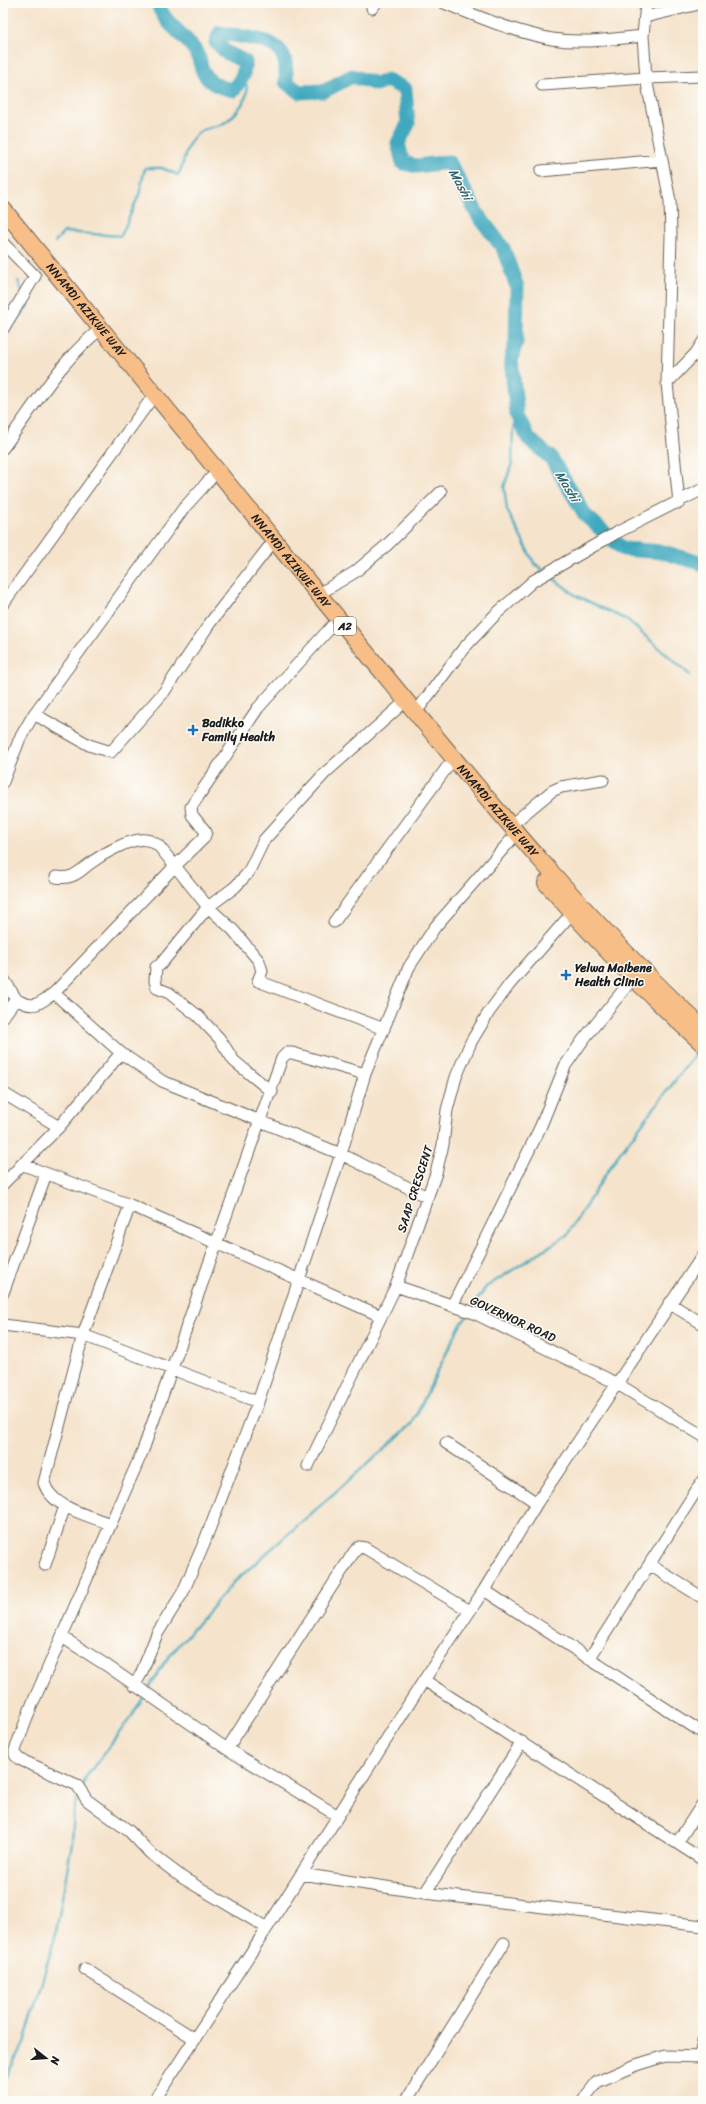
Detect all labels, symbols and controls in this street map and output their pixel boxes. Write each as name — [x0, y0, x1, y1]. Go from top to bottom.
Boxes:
water label: Mashi — [442, 164, 480, 207]
street label: NNAMDI AZIKWE WAY — [40, 258, 132, 363]
water label: Mashi — [549, 466, 587, 509]
street label: NNAMDI AZIKWE WAY — [245, 508, 337, 614]
road number: A2 — [334, 617, 356, 635]
place label: Badikko Family Health — [201, 712, 276, 748]
marker: Badikko Family Health — [187, 724, 199, 736]
street label: NNAMDI AZIKWE WAY — [451, 759, 545, 863]
place label: Yelwa Maibene Health Clinic — [574, 957, 652, 993]
marker: Yelwa Maibene Health Clinic — [560, 969, 572, 981]
street label: SAAP CRESCENT — [391, 1142, 440, 1235]
street label: GOVERNOR ROAD — [466, 1289, 560, 1349]
north arrow — [26, 2038, 66, 2078]
text: N — [45, 2053, 66, 2068]

